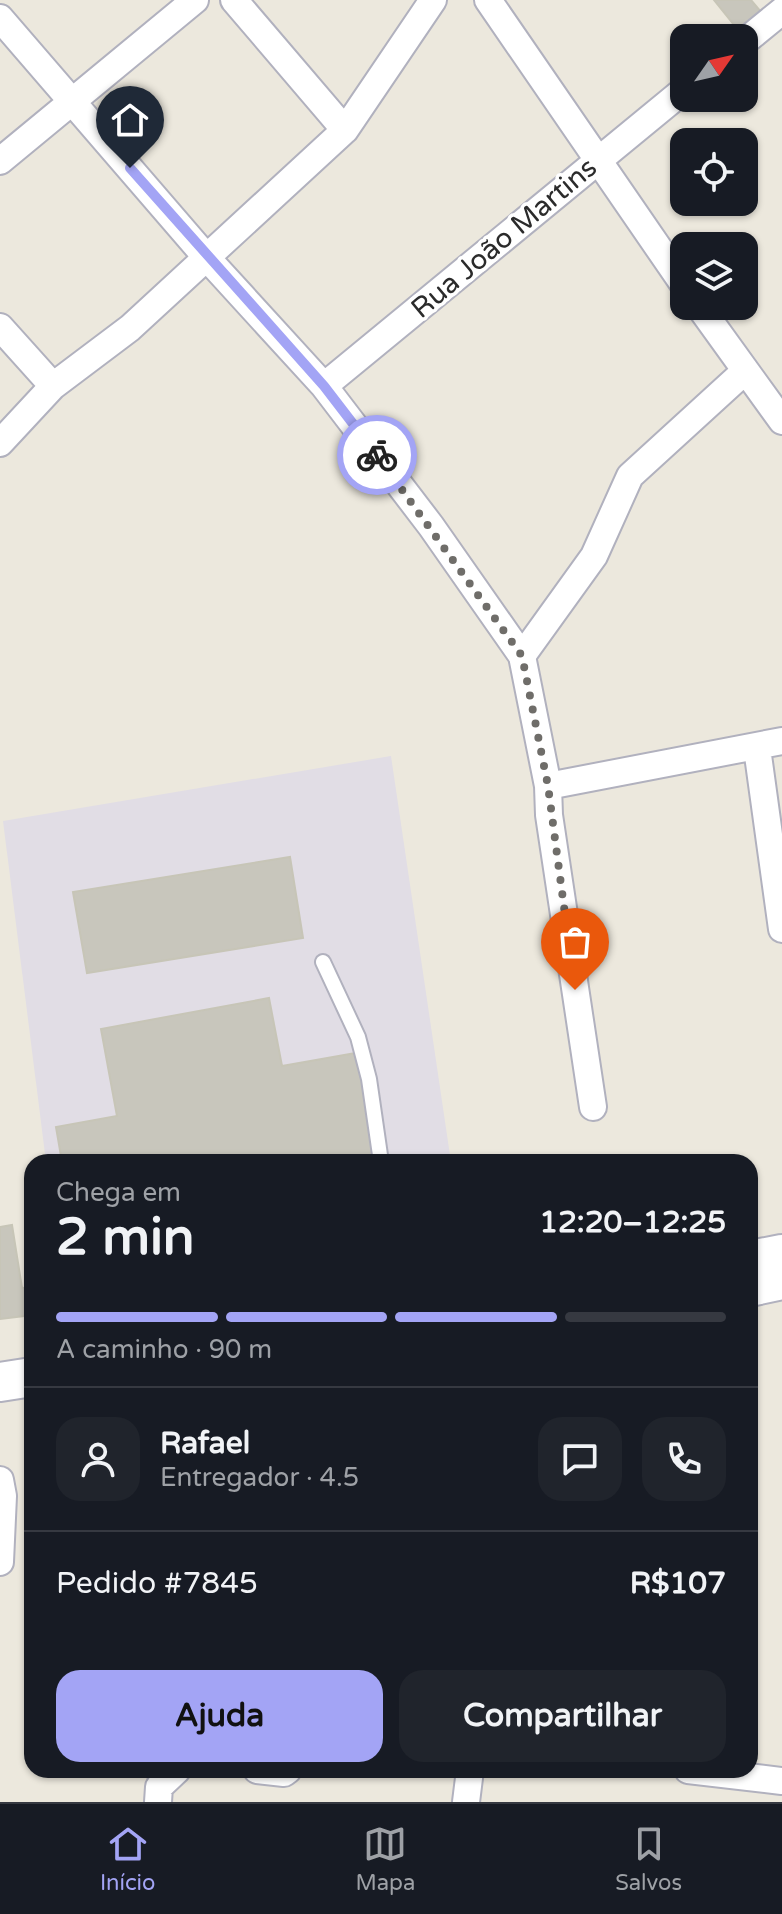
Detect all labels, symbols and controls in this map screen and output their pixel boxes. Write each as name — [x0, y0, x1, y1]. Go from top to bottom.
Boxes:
north arrow — [670, 24, 758, 112]
map controls — [670, 24, 758, 320]
pin — [96, 86, 164, 168]
icon: home — [108, 98, 152, 142]
button: locate — [670, 128, 758, 216]
street label: Rua João Martins — [404, 150, 604, 326]
button: layers — [670, 232, 758, 320]
courier — [337, 415, 417, 495]
icon: bike — [355, 433, 399, 477]
pin — [541, 908, 609, 990]
icon: bag — [553, 920, 597, 964]
text: Chega em — [56, 1177, 181, 1208]
text: 12:20–12:25 — [539, 1204, 726, 1241]
text: 2 min — [56, 1206, 195, 1269]
text: A caminho · 90 m — [56, 1334, 272, 1365]
button: person — [56, 1417, 140, 1501]
button: chat — [538, 1417, 622, 1501]
button: phone — [642, 1417, 726, 1501]
text: Rafael — [160, 1425, 250, 1462]
text: Entregador · 4.5 — [160, 1462, 359, 1493]
text: Pedido #7845 — [56, 1565, 258, 1602]
text: R$107 — [630, 1565, 726, 1602]
button: Ajuda — [56, 1670, 383, 1762]
button: Compartilhar — [399, 1670, 726, 1762]
tab: Início — [100, 1822, 155, 1896]
tab: Mapa — [355, 1822, 415, 1896]
tab: Salvos — [615, 1822, 682, 1896]

